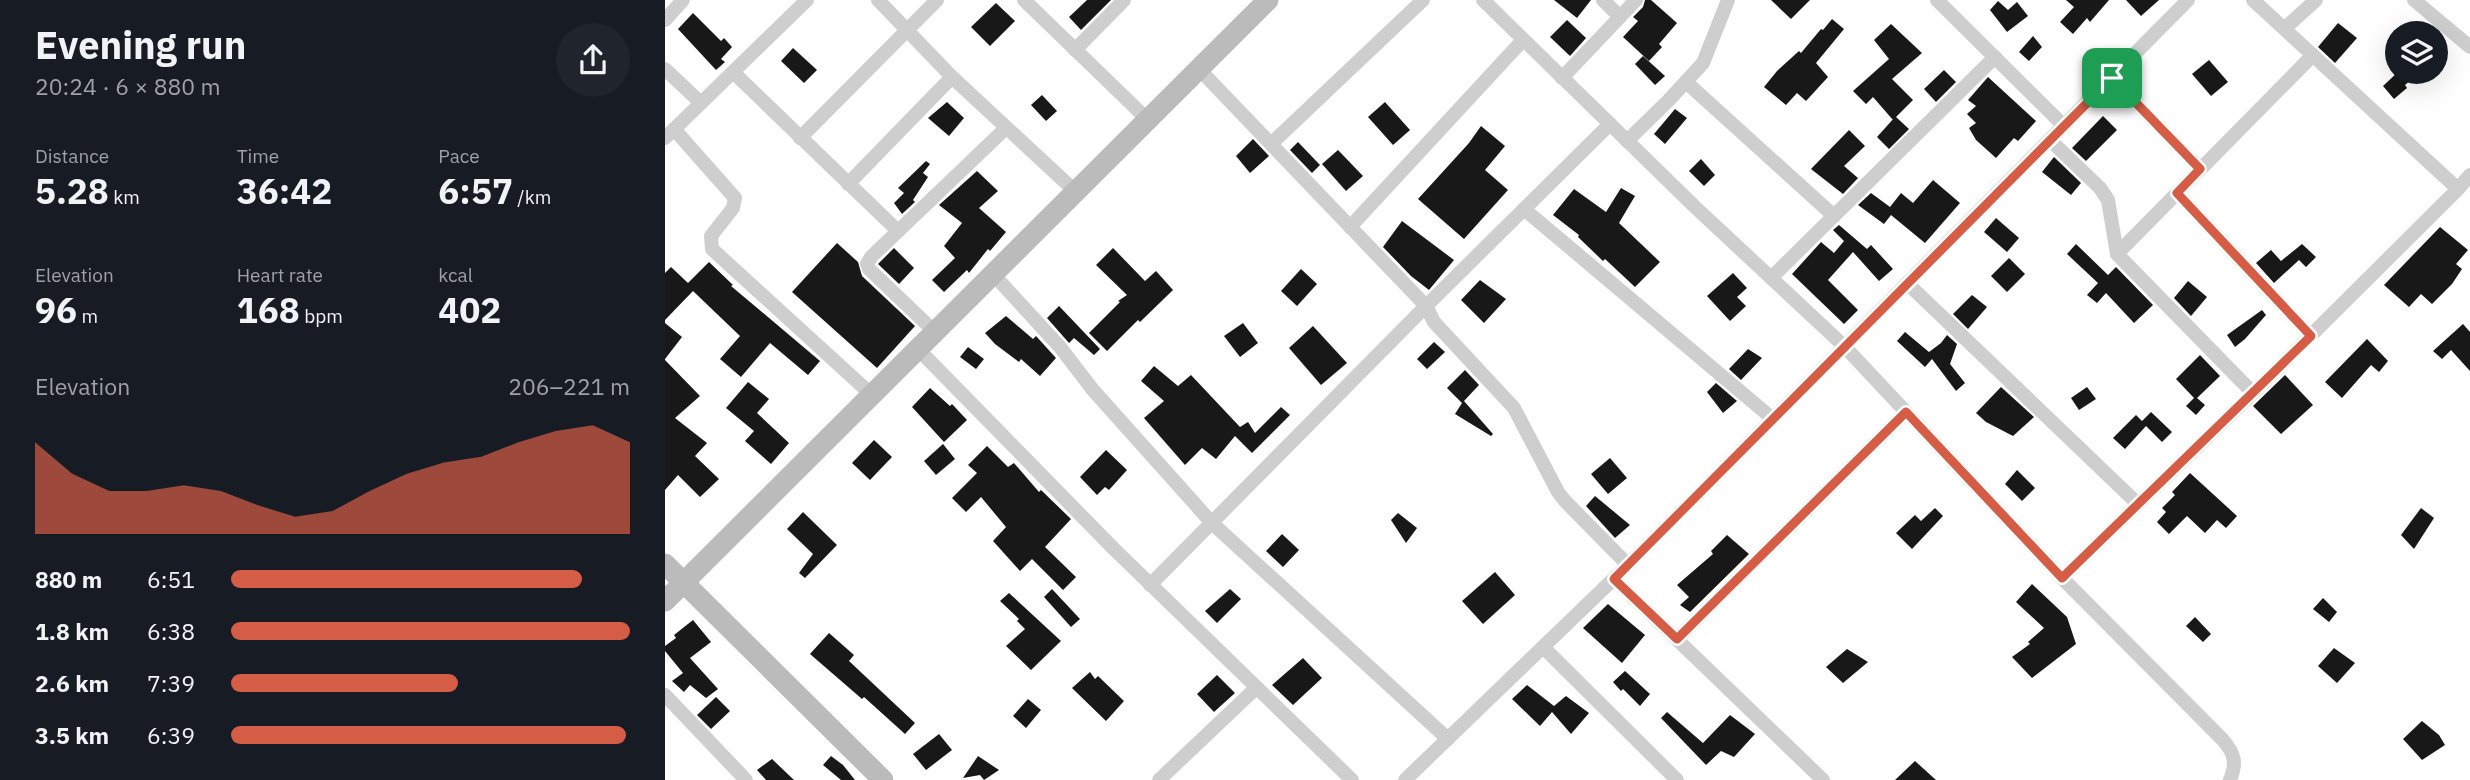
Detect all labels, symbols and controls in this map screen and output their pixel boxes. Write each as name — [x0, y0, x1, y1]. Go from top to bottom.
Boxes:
text: Evening run — [35, 20, 246, 69]
map controls — [2385, 21, 2448, 84]
button: layers — [2385, 21, 2448, 84]
button: share — [556, 23, 630, 97]
pin — [2082, 48, 2142, 108]
icon: arrive — [2093, 59, 2131, 97]
text: 20:24 · 6 × 880 m — [35, 71, 221, 101]
text: Distance — [35, 144, 109, 168]
text: Time — [237, 144, 279, 168]
text: Pace — [438, 144, 480, 168]
text: 5.28 — [35, 168, 109, 214]
text: 36:42 — [237, 168, 332, 214]
text: 6:57 — [438, 168, 513, 214]
text: km — [109, 185, 140, 209]
text: /km — [513, 185, 551, 209]
text: Elevation — [35, 263, 114, 287]
text: Heart rate — [237, 263, 323, 287]
text: kcal — [438, 263, 473, 287]
text: 96 — [35, 287, 77, 333]
text: 168 — [237, 287, 300, 333]
text: 402 — [438, 287, 501, 333]
text: m — [77, 304, 98, 328]
text: bpm — [300, 304, 343, 328]
text: Elevation — [35, 371, 130, 401]
text: 206–221 m — [508, 371, 630, 401]
text: 880 m — [35, 564, 102, 594]
text: 6:51 — [147, 564, 195, 594]
text: 1.8 km — [35, 616, 109, 646]
text: 6:38 — [147, 616, 195, 646]
text: 2.6 km — [35, 668, 109, 698]
text: 7:39 — [147, 668, 195, 698]
text: 3.5 km — [35, 720, 109, 750]
text: 6:39 — [147, 720, 195, 750]

